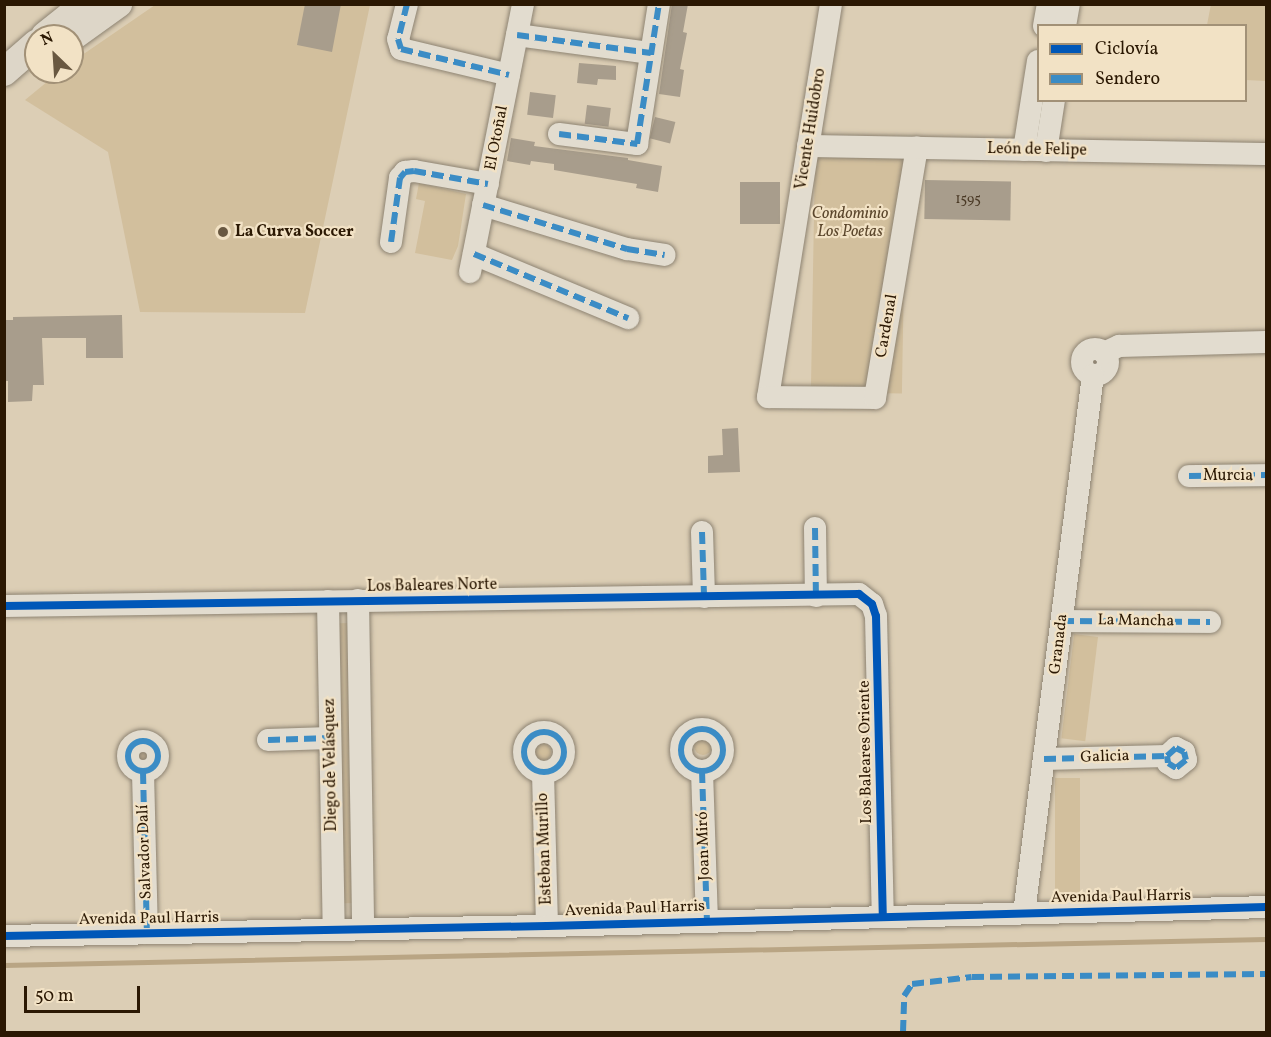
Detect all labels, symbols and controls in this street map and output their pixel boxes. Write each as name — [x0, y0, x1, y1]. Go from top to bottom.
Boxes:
north arrow — [24, 24, 84, 84]
legend — [1037, 24, 1247, 102]
text: N — [37, 27, 57, 52]
text: Ciclovía — [1095, 37, 1158, 62]
street label: Vicente Huidobro — [792, 67, 830, 191]
text: Sendero — [1095, 67, 1160, 92]
street label: El Otoñal — [481, 104, 513, 172]
street label: León de Felipe — [987, 140, 1087, 160]
house number: 1595 — [955, 192, 981, 208]
park label: Condominio Los Poetas — [812, 204, 888, 242]
place label: La Curva Soccer — [235, 222, 354, 242]
marker: La Curva Soccer — [216, 225, 230, 239]
street label: Cardenal — [872, 293, 902, 359]
street label: Murcia — [1203, 466, 1253, 486]
street label: Los Baleares Norte — [367, 575, 497, 597]
street label: La Mancha — [1097, 611, 1175, 631]
street label: Granada — [1046, 613, 1072, 675]
street label: Los Baleares Oriente — [855, 680, 877, 824]
street label: Diego de Velásquez — [320, 698, 342, 832]
street label: Galicia — [1080, 747, 1130, 767]
street label: Esteban Murillo — [533, 793, 557, 905]
street label: Salvador Dalí — [134, 804, 156, 900]
street label: Joan Miró — [693, 811, 715, 881]
street label: Avenida Paul Harris — [1051, 886, 1191, 908]
street label: Avenida Paul Harris — [565, 897, 705, 921]
street label: Avenida Paul Harris — [79, 908, 219, 930]
scale bar — [27, 974, 142, 1012]
text: 50 m — [35, 984, 74, 1009]

